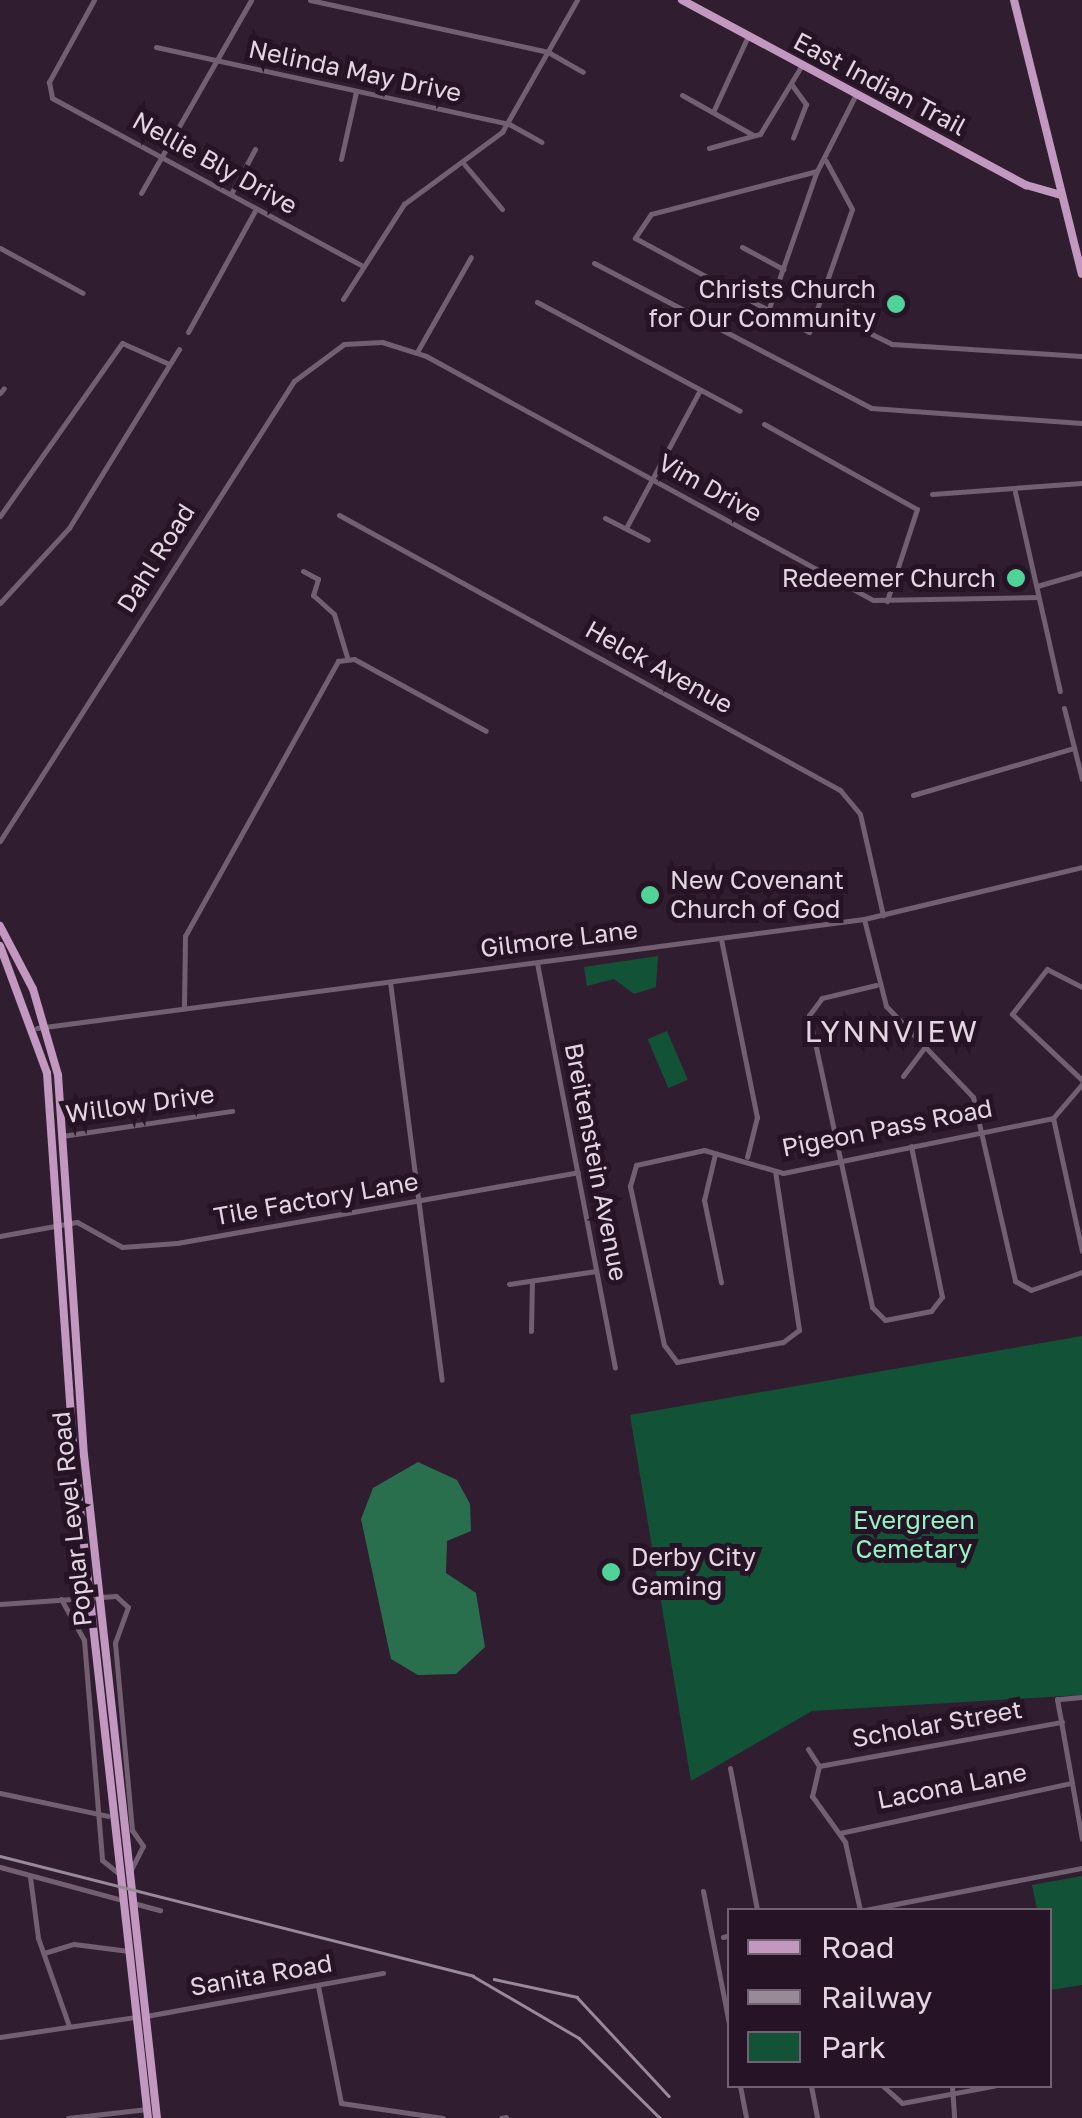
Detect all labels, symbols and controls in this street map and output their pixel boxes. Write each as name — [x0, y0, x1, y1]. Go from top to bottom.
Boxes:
street label: East Indian Trail — [789, 26, 971, 142]
street label: Nelinda May Drive — [246, 34, 464, 108]
street label: Nellie Bly Drive — [128, 105, 302, 221]
place label: Christs Church for Our Community — [649, 275, 876, 334]
marker: Christs Church for Our Community — [885, 293, 907, 315]
street label: Vim Drive — [653, 447, 767, 529]
street label: Dahl Road — [111, 498, 201, 618]
place label: Redeemer Church — [782, 563, 996, 593]
marker: Redeemer Church — [1005, 567, 1027, 589]
street label: Helck Avenue — [580, 614, 738, 720]
place label: New Covenant Church of God — [670, 866, 844, 925]
marker: New Covenant Church of God — [639, 884, 661, 906]
street label: Gilmore Lane — [479, 914, 639, 964]
district label: LYNNVIEW — [805, 1013, 979, 1049]
street label: Breitenstein Avenue — [558, 1041, 634, 1283]
street label: Willow Drive — [64, 1079, 216, 1129]
street label: Pigeon Pass Road — [779, 1093, 995, 1163]
street label: Tile Factory Lane — [211, 1166, 421, 1232]
street label: Poplar Level Road — [46, 1410, 98, 1628]
park label: Evergreen Cemetary — [853, 1506, 975, 1565]
place label: Derby City Gaming — [631, 1543, 756, 1602]
marker: Derby City Gaming — [600, 1561, 622, 1583]
street label: Scholar Street — [850, 1694, 1024, 1754]
street label: Lacona Lane — [875, 1757, 1029, 1815]
legend — [727, 1908, 1052, 2088]
text: Road — [821, 1929, 895, 1965]
street label: Sanita Road — [188, 1948, 334, 2002]
text: Railway — [821, 1979, 932, 2015]
text: Park — [821, 2029, 886, 2065]

